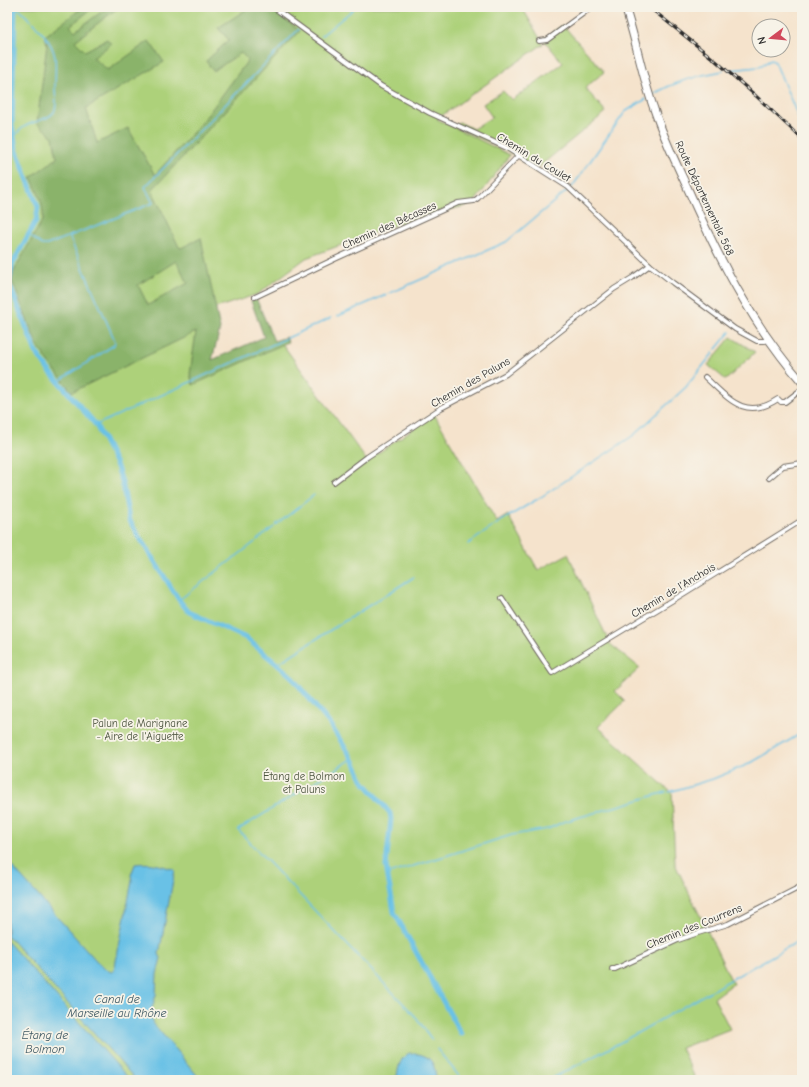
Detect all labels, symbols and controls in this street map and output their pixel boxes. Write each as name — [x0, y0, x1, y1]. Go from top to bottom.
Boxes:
north arrow — [751, 18, 791, 58]
text: N — [755, 35, 769, 46]
street label: Chemin du Coulet — [494, 130, 574, 185]
street label: Route Départementale 568 — [672, 139, 737, 258]
street label: Chemin des Bécasses — [340, 199, 439, 252]
street label: Chemin des Paluns — [428, 354, 512, 410]
street label: Chemin de l'Anchois — [629, 560, 718, 621]
park label: Palun de Marignane - Aire de l'Aiguette — [92, 717, 188, 743]
park label: Étang de Bolmon et Paluns — [263, 769, 345, 796]
street label: Chemin des Courrens — [644, 901, 744, 952]
water label: Canal de Marseille au Rhône — [66, 992, 167, 1020]
water label: Étang de Bolmon — [22, 1028, 68, 1056]

